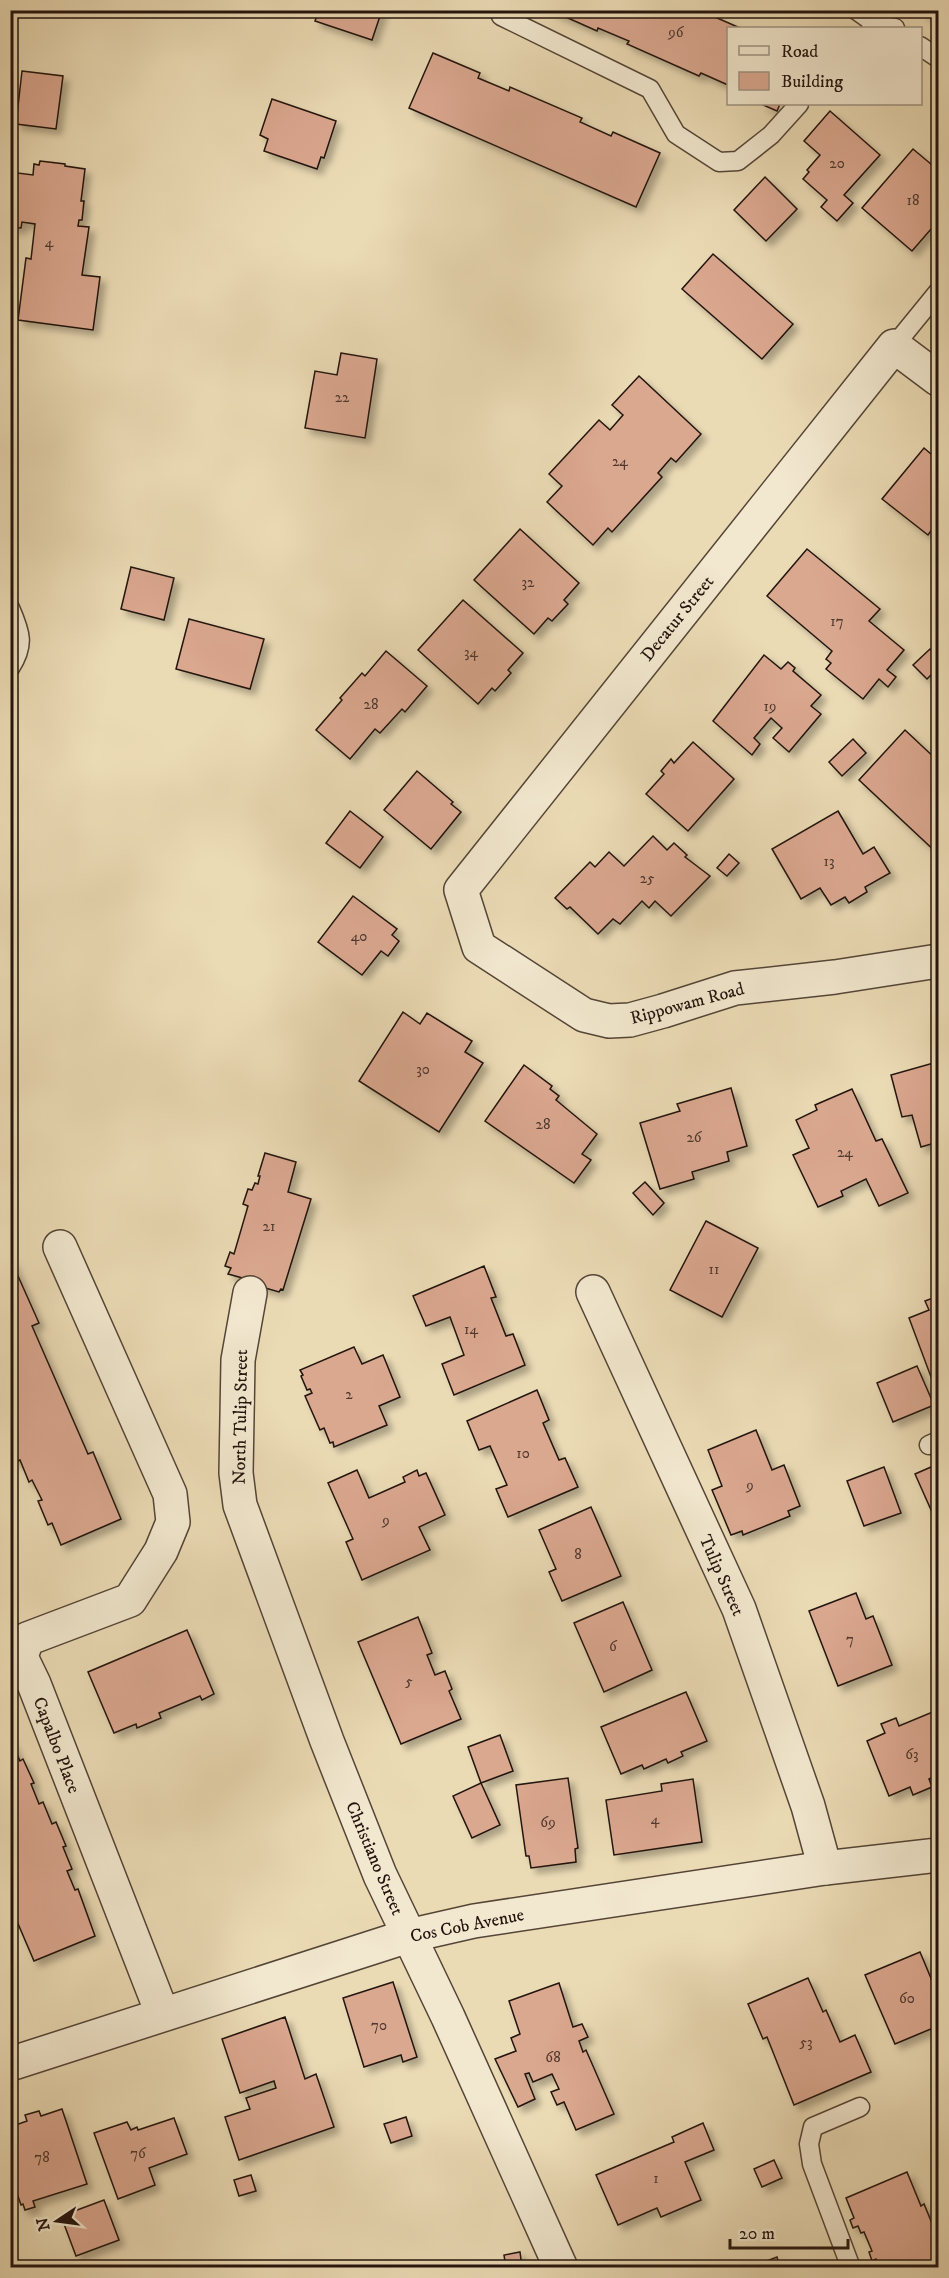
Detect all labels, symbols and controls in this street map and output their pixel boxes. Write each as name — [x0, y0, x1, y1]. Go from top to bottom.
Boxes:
house number: 96 — [667, 23, 685, 42]
legend — [727, 27, 922, 105]
text: Road — [781, 41, 818, 63]
text: Building — [781, 71, 843, 93]
house number: 20 — [829, 154, 845, 173]
house number: 18 — [906, 191, 920, 210]
house number: 4 — [45, 233, 54, 252]
house number: 22 — [335, 388, 350, 407]
house number: 24 — [612, 452, 628, 471]
street label: Decatur Street — [637, 571, 719, 666]
house number: 32 — [522, 573, 535, 592]
house number: 17 — [830, 612, 844, 631]
house number: 34 — [464, 643, 478, 662]
house number: 28 — [364, 695, 378, 714]
house number: 19 — [764, 697, 776, 716]
house number: 13 — [823, 852, 835, 871]
house number: 25 — [640, 869, 655, 888]
house number: 40 — [351, 927, 367, 946]
street label: Rippowam Road — [628, 978, 747, 1030]
house number: 30 — [416, 1060, 430, 1079]
house number: 28 — [536, 1115, 550, 1134]
house number: 26 — [686, 1128, 703, 1147]
house number: 24 — [837, 1143, 853, 1162]
house number: 21 — [263, 1217, 275, 1236]
house number: 11 — [708, 1260, 720, 1279]
house number: 14 — [464, 1320, 478, 1339]
street label: North Tulip Street — [229, 1349, 253, 1485]
house number: 2 — [345, 1385, 353, 1404]
house number: 10 — [516, 1444, 530, 1463]
house number: 9 — [745, 1476, 754, 1495]
house number: 9 — [381, 1511, 390, 1530]
street label: Tulip Street — [693, 1531, 749, 1620]
house number: 8 — [574, 1545, 582, 1564]
house number: 7 — [846, 1630, 854, 1649]
house number: 6 — [609, 1637, 618, 1656]
house number: 5 — [405, 1672, 413, 1691]
street label: Capalbo Place — [28, 1694, 85, 1797]
house number: 63 — [905, 1745, 919, 1764]
street label: Christiano Street — [340, 1798, 408, 1919]
house number: 4 — [651, 1810, 660, 1829]
house number: 69 — [540, 1813, 556, 1832]
street label: Cos Cob Avenue — [408, 1904, 526, 1948]
house number: 60 — [899, 1989, 915, 2008]
house number: 70 — [371, 2016, 387, 2035]
house number: 53 — [799, 2033, 813, 2052]
house number: 68 — [545, 2048, 561, 2067]
house number: 76 — [130, 2144, 147, 2163]
house number: 78 — [34, 2148, 50, 2167]
house number: 1 — [653, 2169, 659, 2188]
north arrow — [27, 2191, 87, 2251]
scale bar — [730, 2212, 848, 2250]
text: N — [32, 2215, 55, 2233]
text: 20 m — [739, 2223, 775, 2245]

